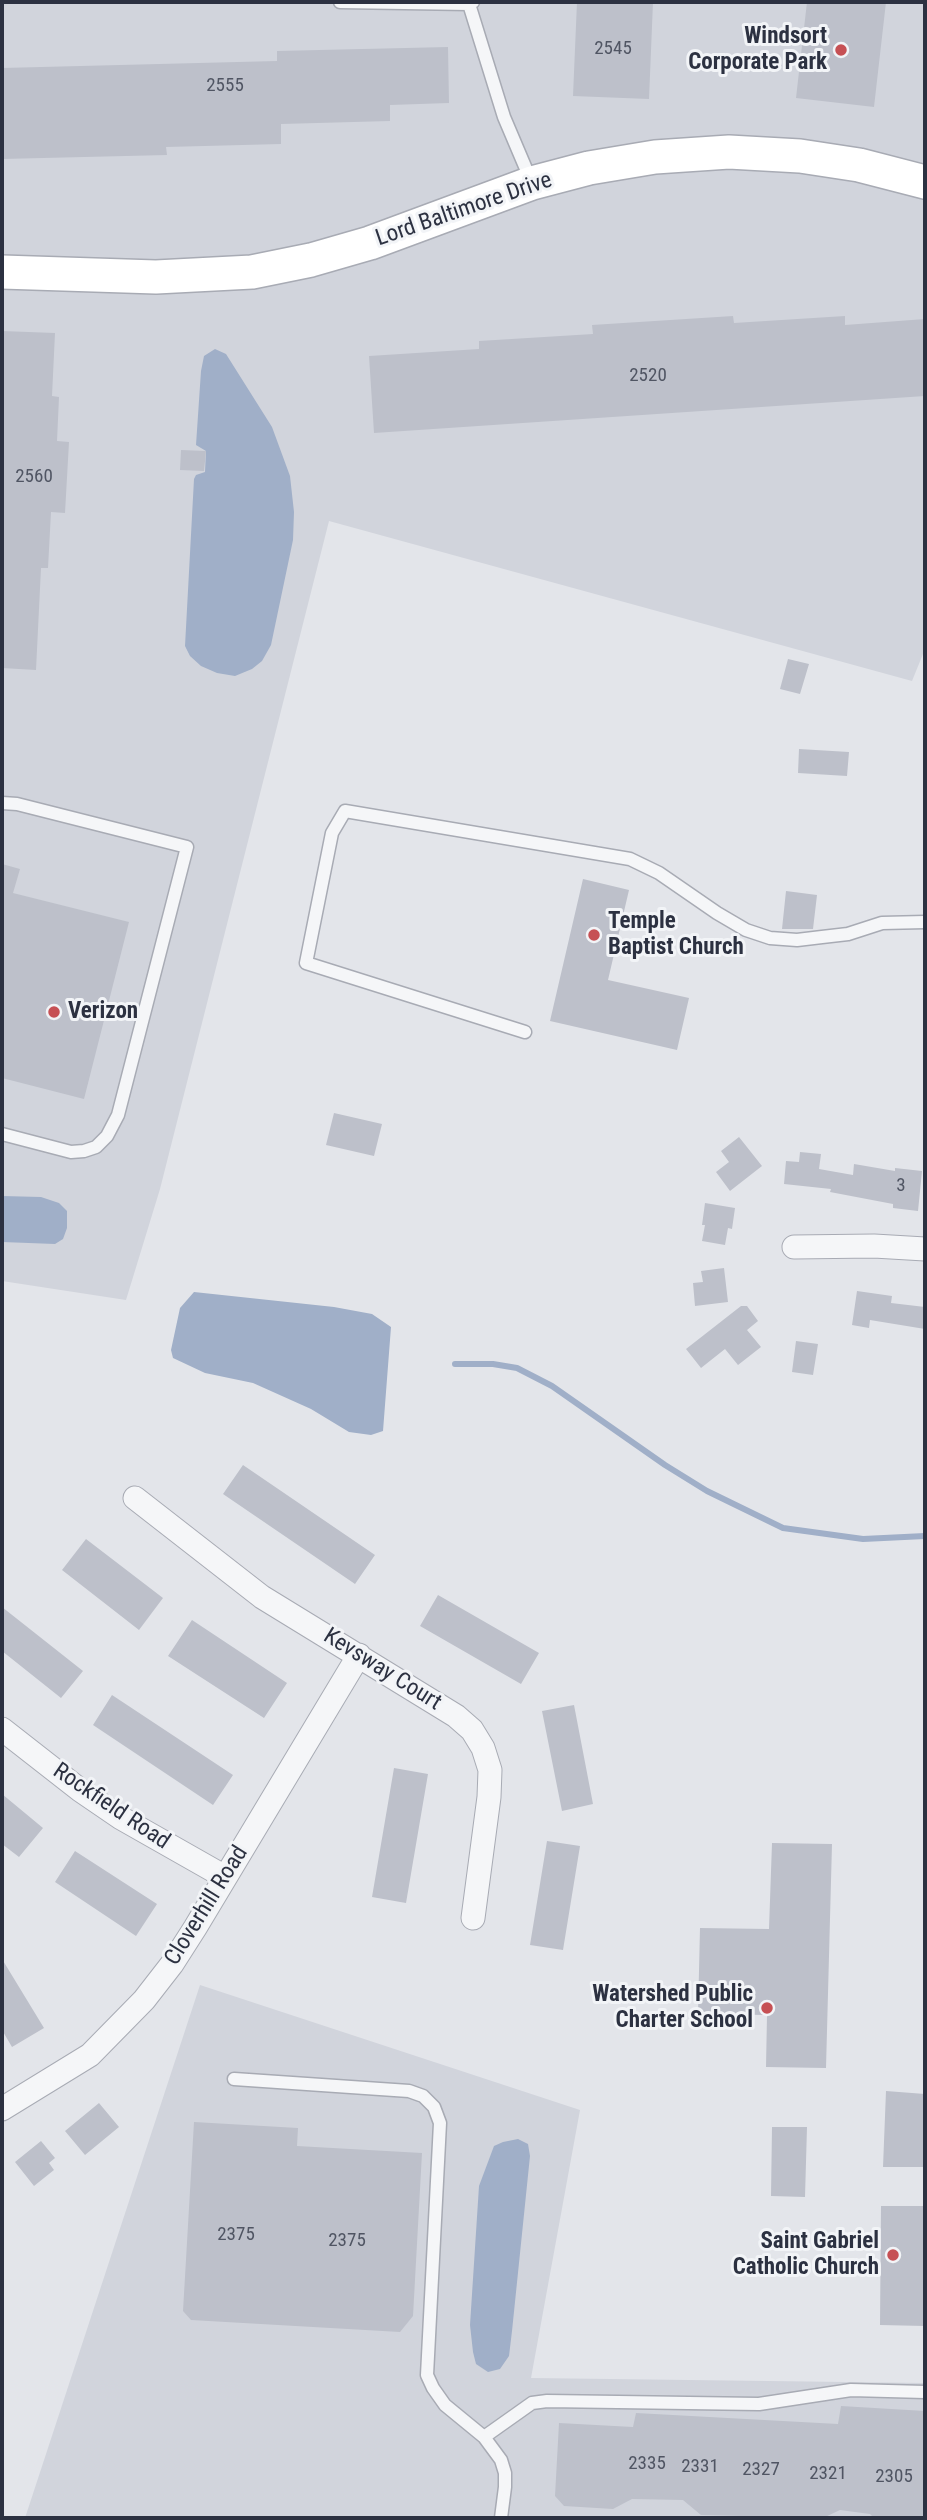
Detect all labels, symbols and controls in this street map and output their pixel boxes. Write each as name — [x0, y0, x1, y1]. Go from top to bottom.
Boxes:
place label: Windsort Corporate Park — [688, 23, 827, 77]
house number: 2545 — [594, 38, 632, 60]
marker: Windsort Corporate Park — [833, 42, 849, 58]
house number: 2555 — [206, 75, 244, 97]
street label: Lord Baltimore Drive — [372, 167, 556, 253]
house number: 2520 — [629, 365, 667, 387]
house number: 2560 — [15, 466, 53, 488]
place label: Temple Baptist Church — [608, 908, 744, 962]
marker: Temple Baptist Church — [586, 927, 602, 943]
place label: Verizon — [68, 998, 138, 1026]
marker: Verizon — [46, 1004, 62, 1020]
house number: 3 — [896, 1175, 906, 1197]
street label: Kevsway Court — [318, 1623, 446, 1717]
street label: Rockfield Road — [47, 1758, 175, 1856]
street label: Cloverhill Road — [159, 1841, 255, 1971]
place label: Watershed Public Charter School — [592, 1981, 753, 2035]
marker: Watershed Public Charter School — [759, 2000, 775, 2016]
house number: 2375 — [217, 2224, 255, 2246]
place label: Saint Gabriel Catholic Church — [733, 2228, 879, 2282]
house number: 2375 — [328, 2230, 366, 2252]
marker: Saint Gabriel Catholic Church — [885, 2247, 901, 2263]
house number: 2335 — [628, 2453, 666, 2475]
house number: 2331 — [681, 2456, 719, 2478]
house number: 2327 — [742, 2459, 780, 2481]
house number: 2321 — [809, 2463, 847, 2485]
house number: 2305 — [875, 2466, 913, 2488]

